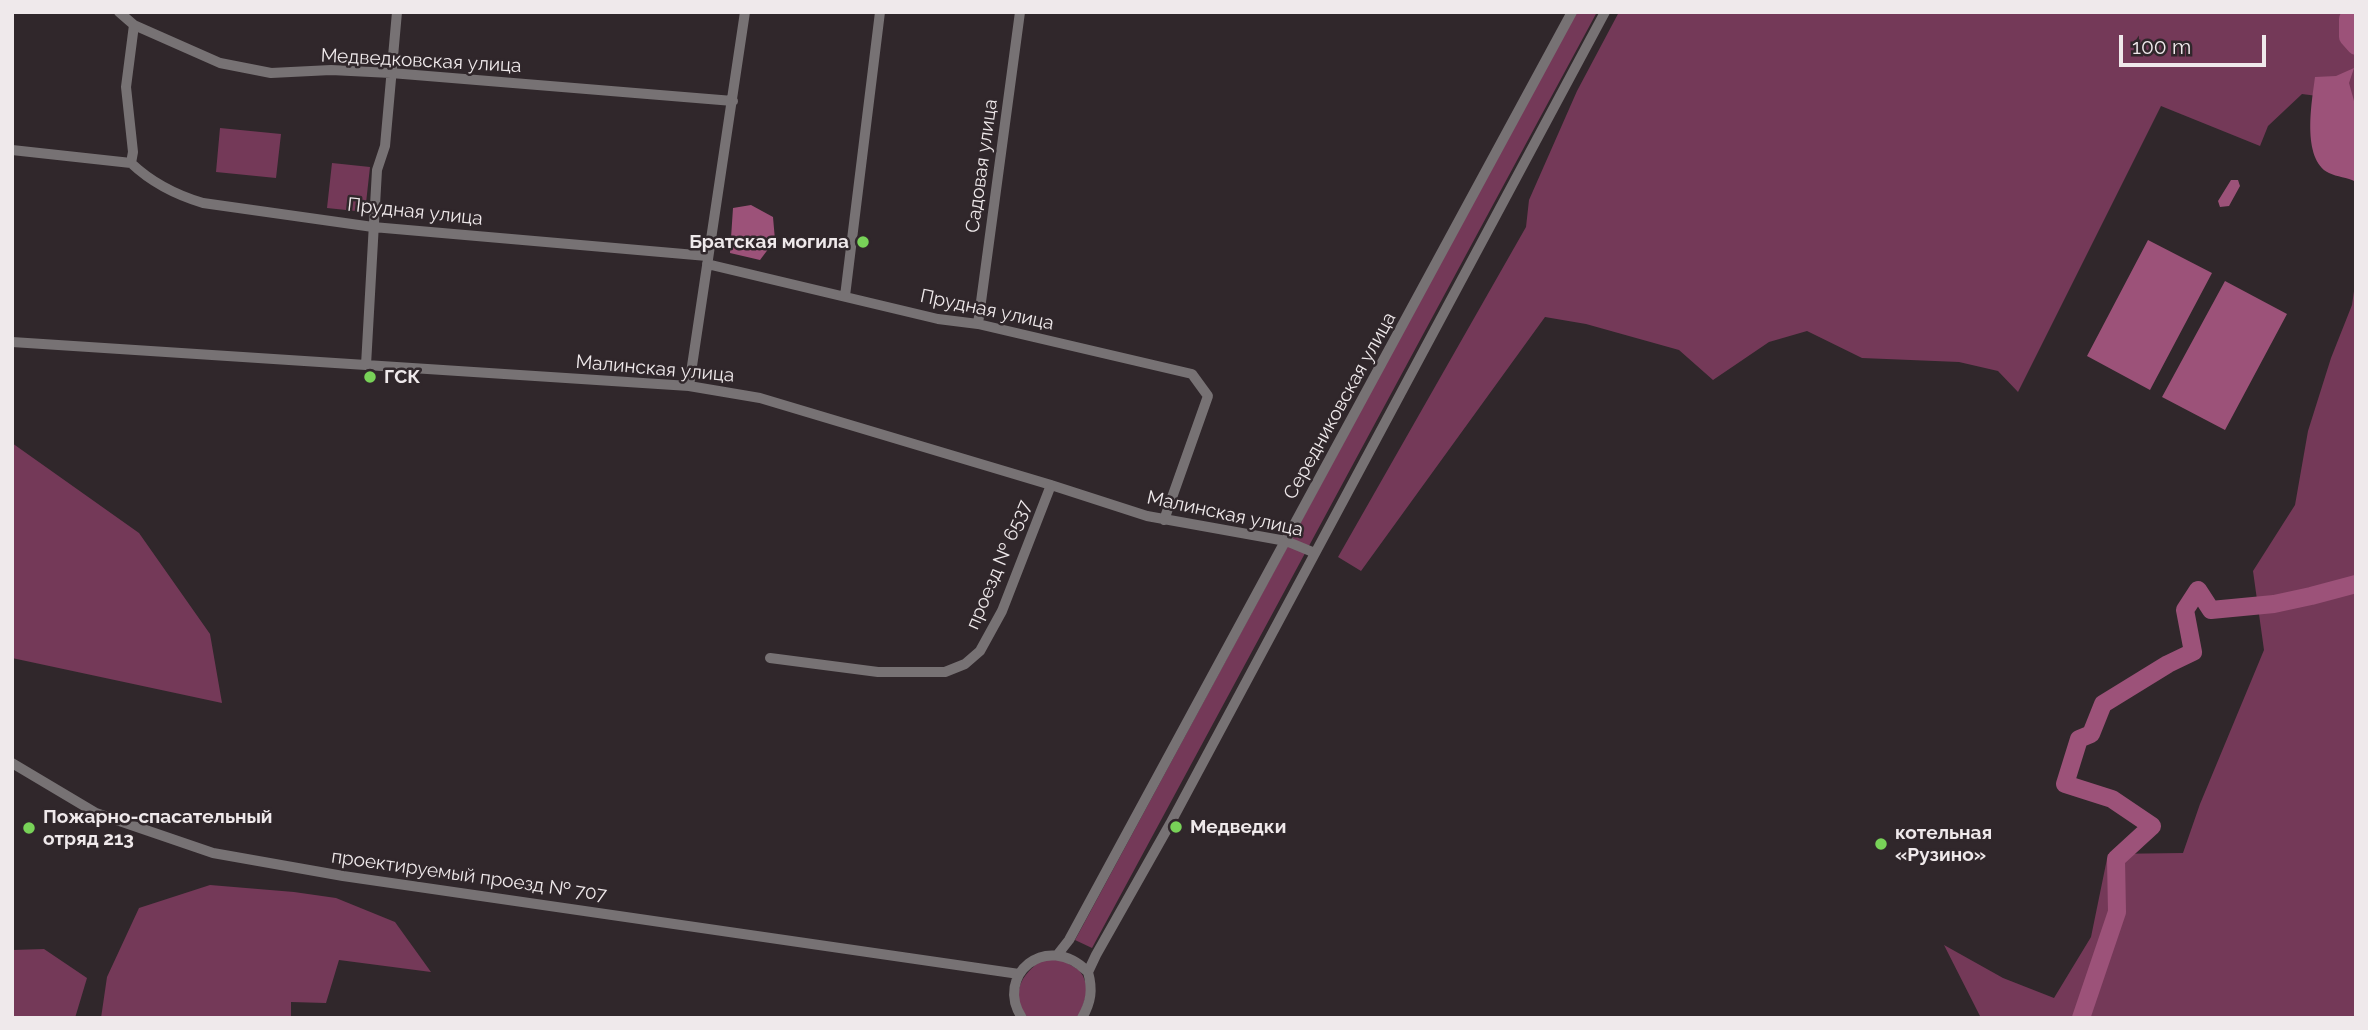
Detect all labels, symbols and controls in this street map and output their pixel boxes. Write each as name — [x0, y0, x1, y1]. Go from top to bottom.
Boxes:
scale bar — [2123, 21, 2270, 65]
text: 100 m — [2132, 34, 2191, 59]
street label: Медведковская улица — [320, 44, 522, 78]
street label: Садовая улица — [961, 98, 1003, 234]
street label: Прудная улица — [346, 194, 484, 230]
place label: Братская могила — [689, 231, 849, 253]
marker: Братская могила — [855, 234, 871, 250]
street label: Прудная улица — [918, 285, 1056, 335]
street label: Середниковская улица — [1279, 308, 1401, 504]
street label: Малинская улица — [575, 351, 735, 387]
place label: ГСК — [384, 366, 420, 388]
marker: ГСК — [362, 369, 378, 385]
street label: Малинская улица — [1145, 486, 1305, 542]
street label: проезд № 6537 — [962, 497, 1036, 633]
place label: Пожарно-спасательный отряд 213 — [43, 806, 273, 850]
place label: Медведки — [1190, 816, 1286, 838]
marker: Медведки — [1168, 819, 1184, 835]
marker: Пожарно-спасательный отряд 213 — [21, 820, 37, 836]
place label: котельная «Рузино» — [1895, 822, 1992, 866]
marker: котельная «Рузино» — [1873, 836, 1889, 852]
street label: проектируемый проезд № 707 — [330, 845, 608, 907]

